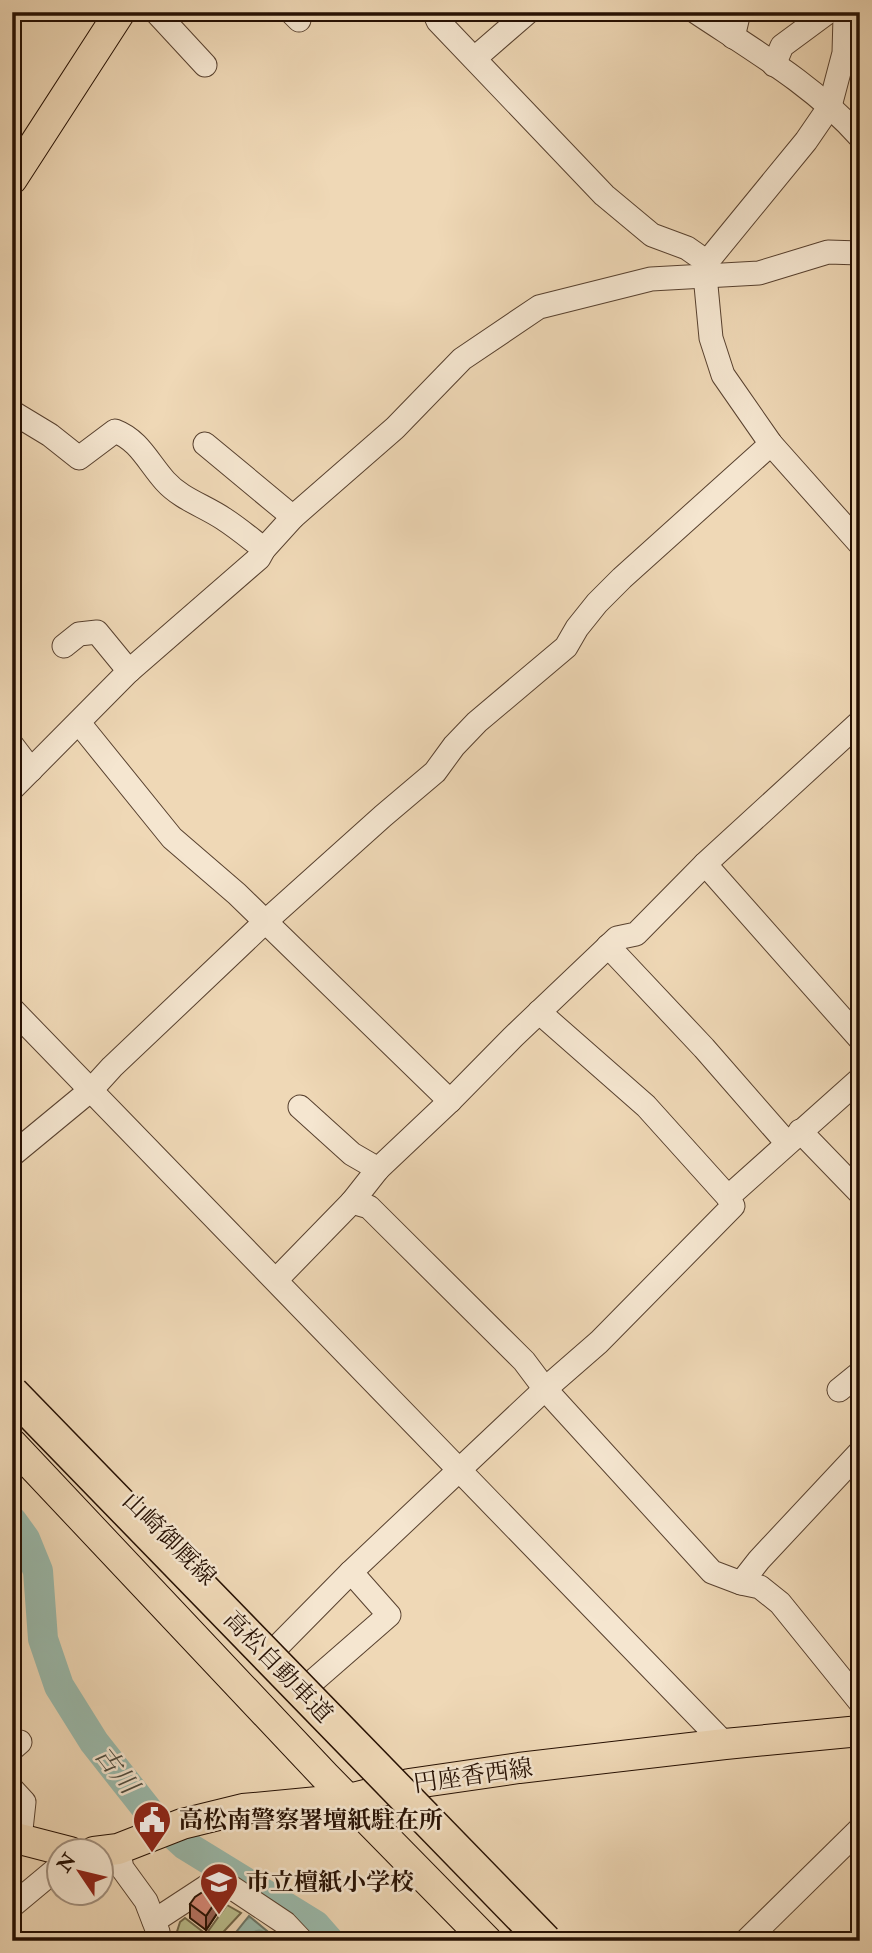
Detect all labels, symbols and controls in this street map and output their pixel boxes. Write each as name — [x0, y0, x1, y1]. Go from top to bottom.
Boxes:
street label: 山崎御厩線 — [116, 1486, 222, 1592]
street label: 高松自動車道 — [217, 1604, 339, 1730]
water label: 古川 — [87, 1740, 146, 1803]
street label: 円座香西線 — [411, 1752, 535, 1800]
public building icon: 高松南警察署壇紙駐在所 — [131, 1799, 173, 1854]
place label: 高松南警察署壇紙駐在所 — [179, 1805, 443, 1836]
north arrow — [46, 1838, 116, 1908]
text: N — [52, 1848, 82, 1877]
school or university icon: 市立檀紙小学校 — [198, 1861, 240, 1916]
place label: 市立檀紙小学校 — [246, 1867, 414, 1898]

